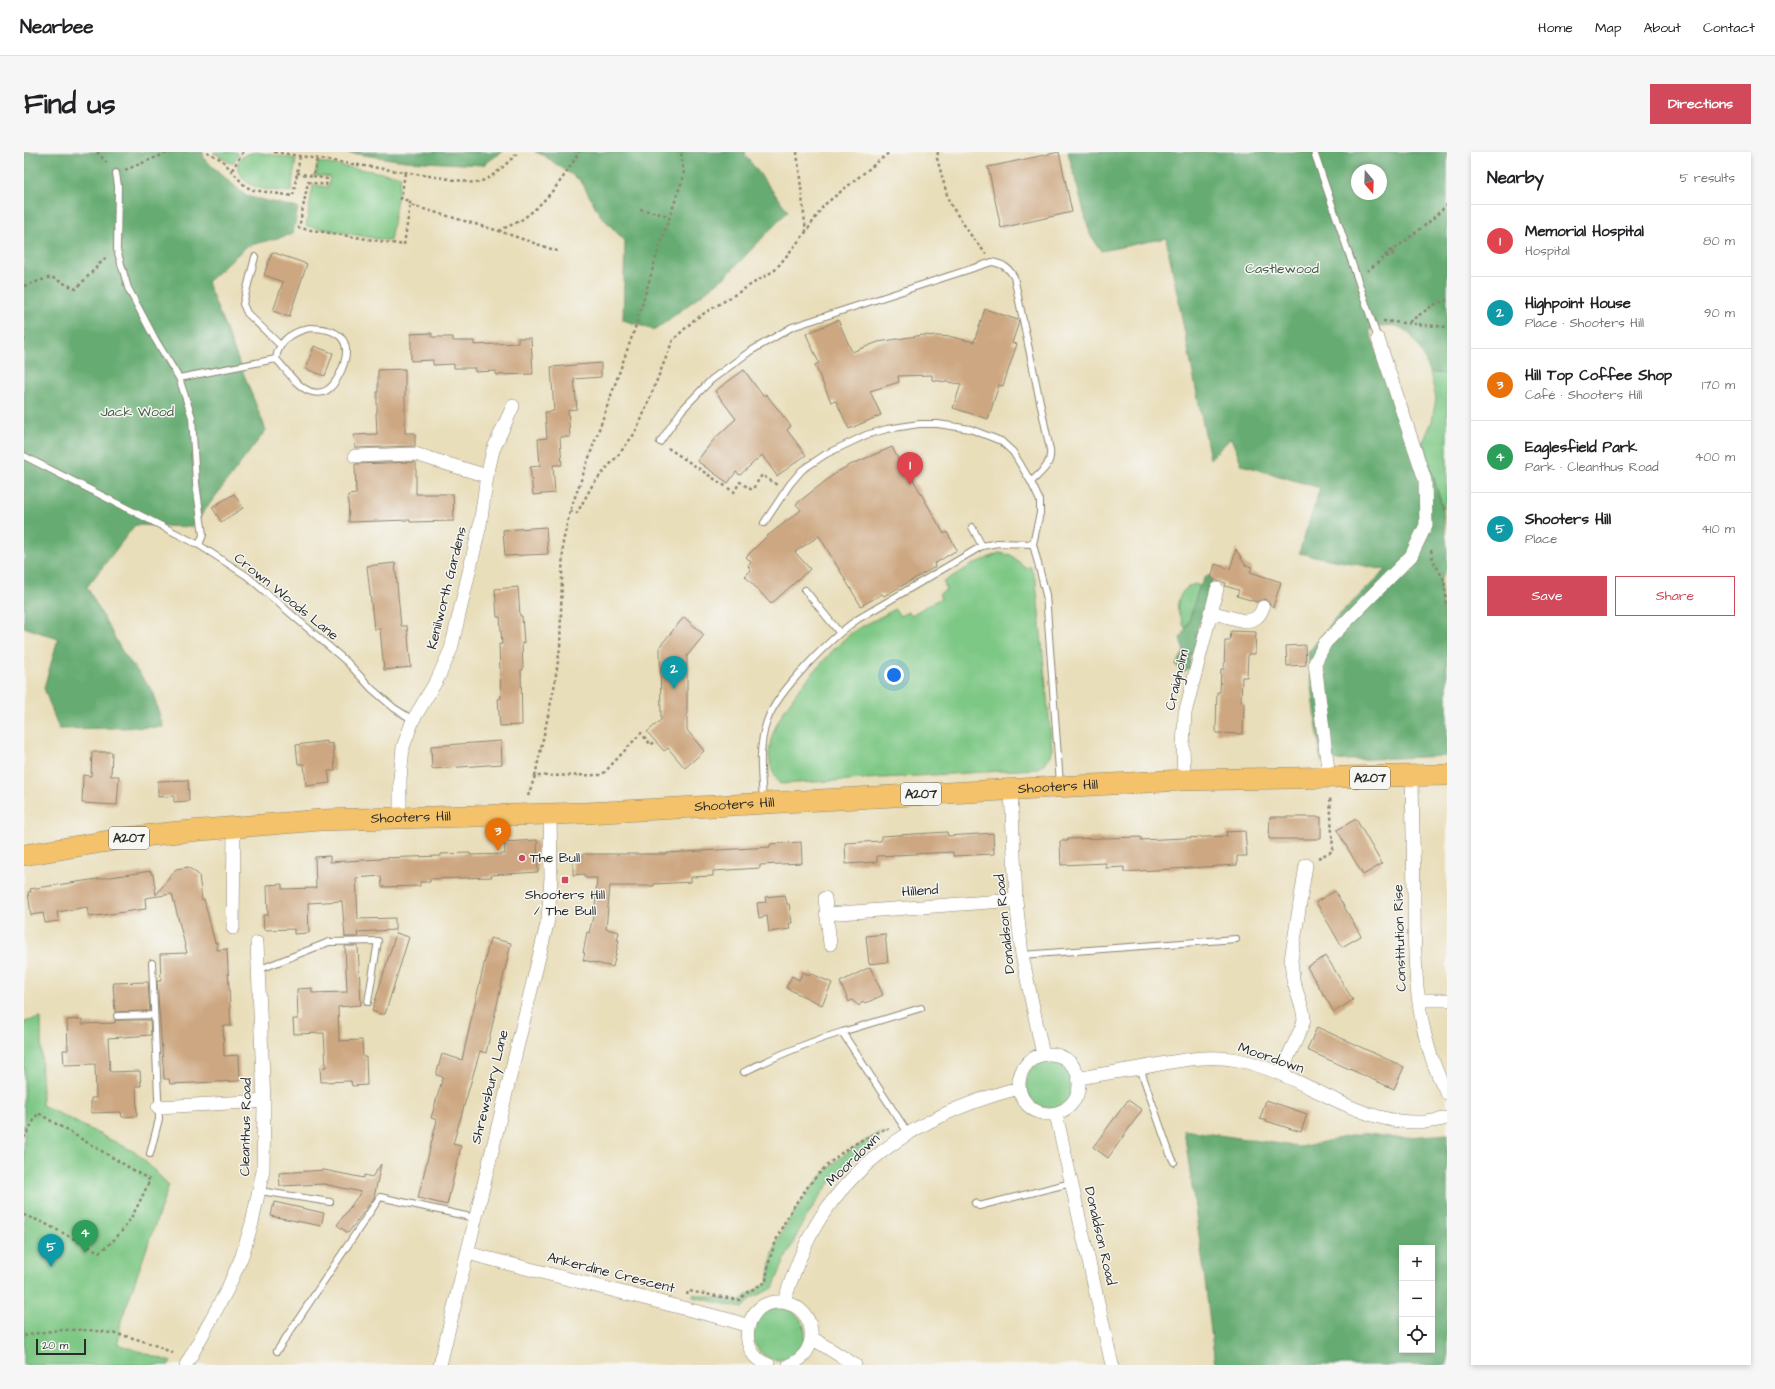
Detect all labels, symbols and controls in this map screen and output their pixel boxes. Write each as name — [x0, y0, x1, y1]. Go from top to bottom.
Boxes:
text: Nearbee — [20, 14, 94, 41]
text: Home — [1538, 18, 1573, 38]
text: Map — [1595, 18, 1621, 38]
text: About — [1643, 18, 1681, 38]
text: Contact — [1703, 18, 1755, 38]
button: Directions — [1650, 84, 1751, 124]
text: Find us — [24, 85, 115, 124]
north arrow — [1351, 164, 1387, 200]
text: Nearby — [1487, 166, 1544, 190]
text: 5 results — [1679, 169, 1735, 187]
text: Memorial Hospital — [1525, 221, 1644, 242]
text: 1 — [1499, 232, 1501, 250]
text: 80 m — [1703, 232, 1735, 250]
text: Hospital — [1525, 242, 1570, 260]
park label: Castlewood — [1245, 259, 1319, 279]
text: Highpoint House — [1525, 293, 1631, 314]
text: 2 — [1496, 304, 1504, 322]
text: 90 m — [1704, 304, 1735, 322]
text: Place · Shooters Hill — [1525, 314, 1644, 332]
text: Hill Top Coffee Shop — [1525, 365, 1672, 386]
text: 3 — [1497, 376, 1503, 394]
text: 170 m — [1702, 376, 1735, 394]
text: Café · Shooters Hill — [1525, 386, 1642, 404]
park label: Jack Wood — [100, 402, 174, 422]
text: Eaglesfield Park — [1525, 437, 1637, 458]
text: 4 — [1496, 448, 1504, 466]
text: 400 m — [1694, 448, 1735, 466]
pin: 1 — [897, 452, 923, 485]
text: Park · Cleanthus Road — [1525, 458, 1659, 476]
text: Shooters Hill — [1525, 509, 1611, 530]
text: 5 — [1495, 520, 1505, 538]
text: 410 m — [1701, 520, 1735, 538]
street label: Kenilworth Gardens — [422, 525, 472, 651]
text: Place — [1525, 530, 1557, 548]
street label: Crown Woods Lane — [229, 548, 343, 646]
button: Save — [1487, 576, 1607, 616]
button: Share — [1615, 576, 1735, 616]
street label: Craigholm — [1160, 647, 1194, 712]
pin: 2 — [661, 656, 687, 689]
your location — [884, 665, 904, 685]
road number: A207 — [1350, 767, 1390, 789]
street label: Shooters Hill — [1017, 775, 1099, 799]
road number: A207 — [901, 783, 941, 805]
street label: Shooters Hill — [694, 793, 775, 817]
street label: Shooters Hill — [370, 807, 451, 829]
pin: 3 — [485, 818, 511, 851]
road number: A207 — [109, 827, 149, 849]
place label: The Bull — [530, 848, 580, 868]
marker: The Bull — [517, 853, 527, 863]
street label: Donaldson Road — [990, 873, 1020, 975]
marker: Shooters Hill / The Bull — [560, 875, 570, 885]
street label: Hillend — [901, 880, 939, 902]
street label: Constitution Rise — [1388, 884, 1412, 992]
place label: Shooters Hill / The Bull — [525, 885, 605, 921]
street label: Shrewsbury Lane — [466, 1027, 514, 1146]
street label: Moordown — [1235, 1037, 1307, 1079]
street label: Cleanthus Road — [235, 1078, 257, 1176]
street label: Moordown — [821, 1129, 885, 1191]
street label: Donaldson Road — [1079, 1185, 1121, 1287]
pin: 4 — [72, 1220, 98, 1253]
pin: 5 — [38, 1234, 64, 1267]
map controls — [1399, 1245, 1435, 1353]
button: + — [1399, 1245, 1435, 1281]
street label: Ankerdine Crescent — [545, 1247, 677, 1299]
button: − — [1399, 1281, 1435, 1317]
button: locate — [1399, 1317, 1435, 1353]
scale bar — [36, 1337, 86, 1356]
text: 20 m — [42, 1338, 68, 1353]

